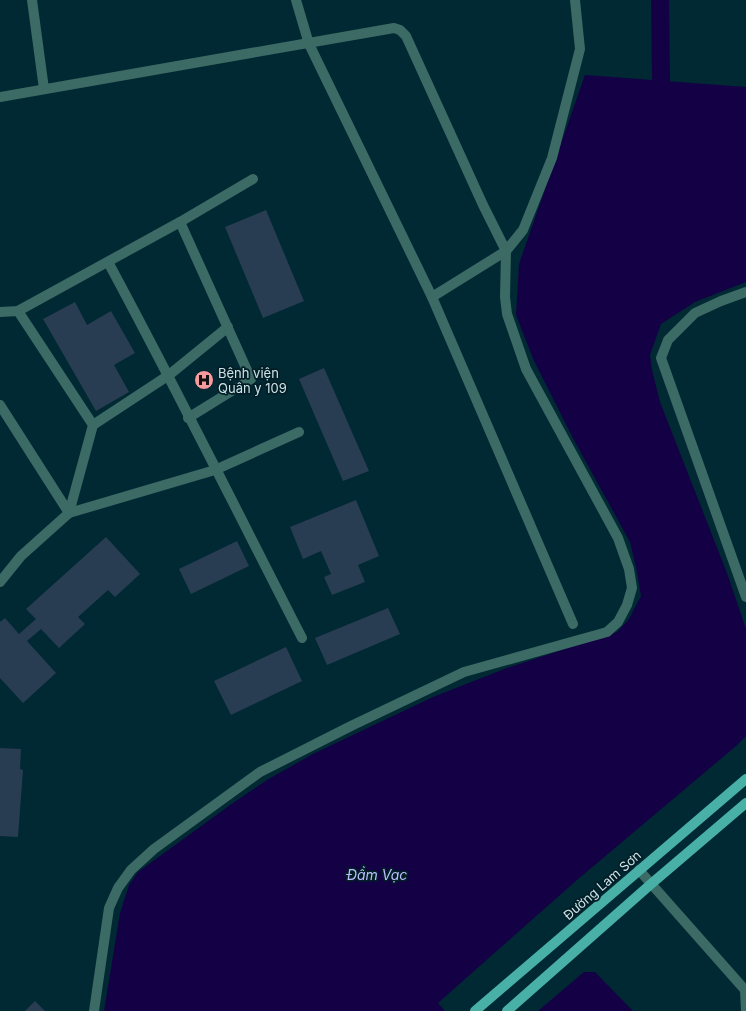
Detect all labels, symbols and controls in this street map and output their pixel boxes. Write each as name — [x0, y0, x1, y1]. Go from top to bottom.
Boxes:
place label: Bệnh viện Quân y 109 — [218, 365, 287, 396]
hospital icon: Bệnh viện Quân y 109 — [193, 369, 215, 391]
street label: Đường Lam Sơn — [560, 847, 644, 923]
water label: Đầm Vạc — [346, 866, 407, 883]

